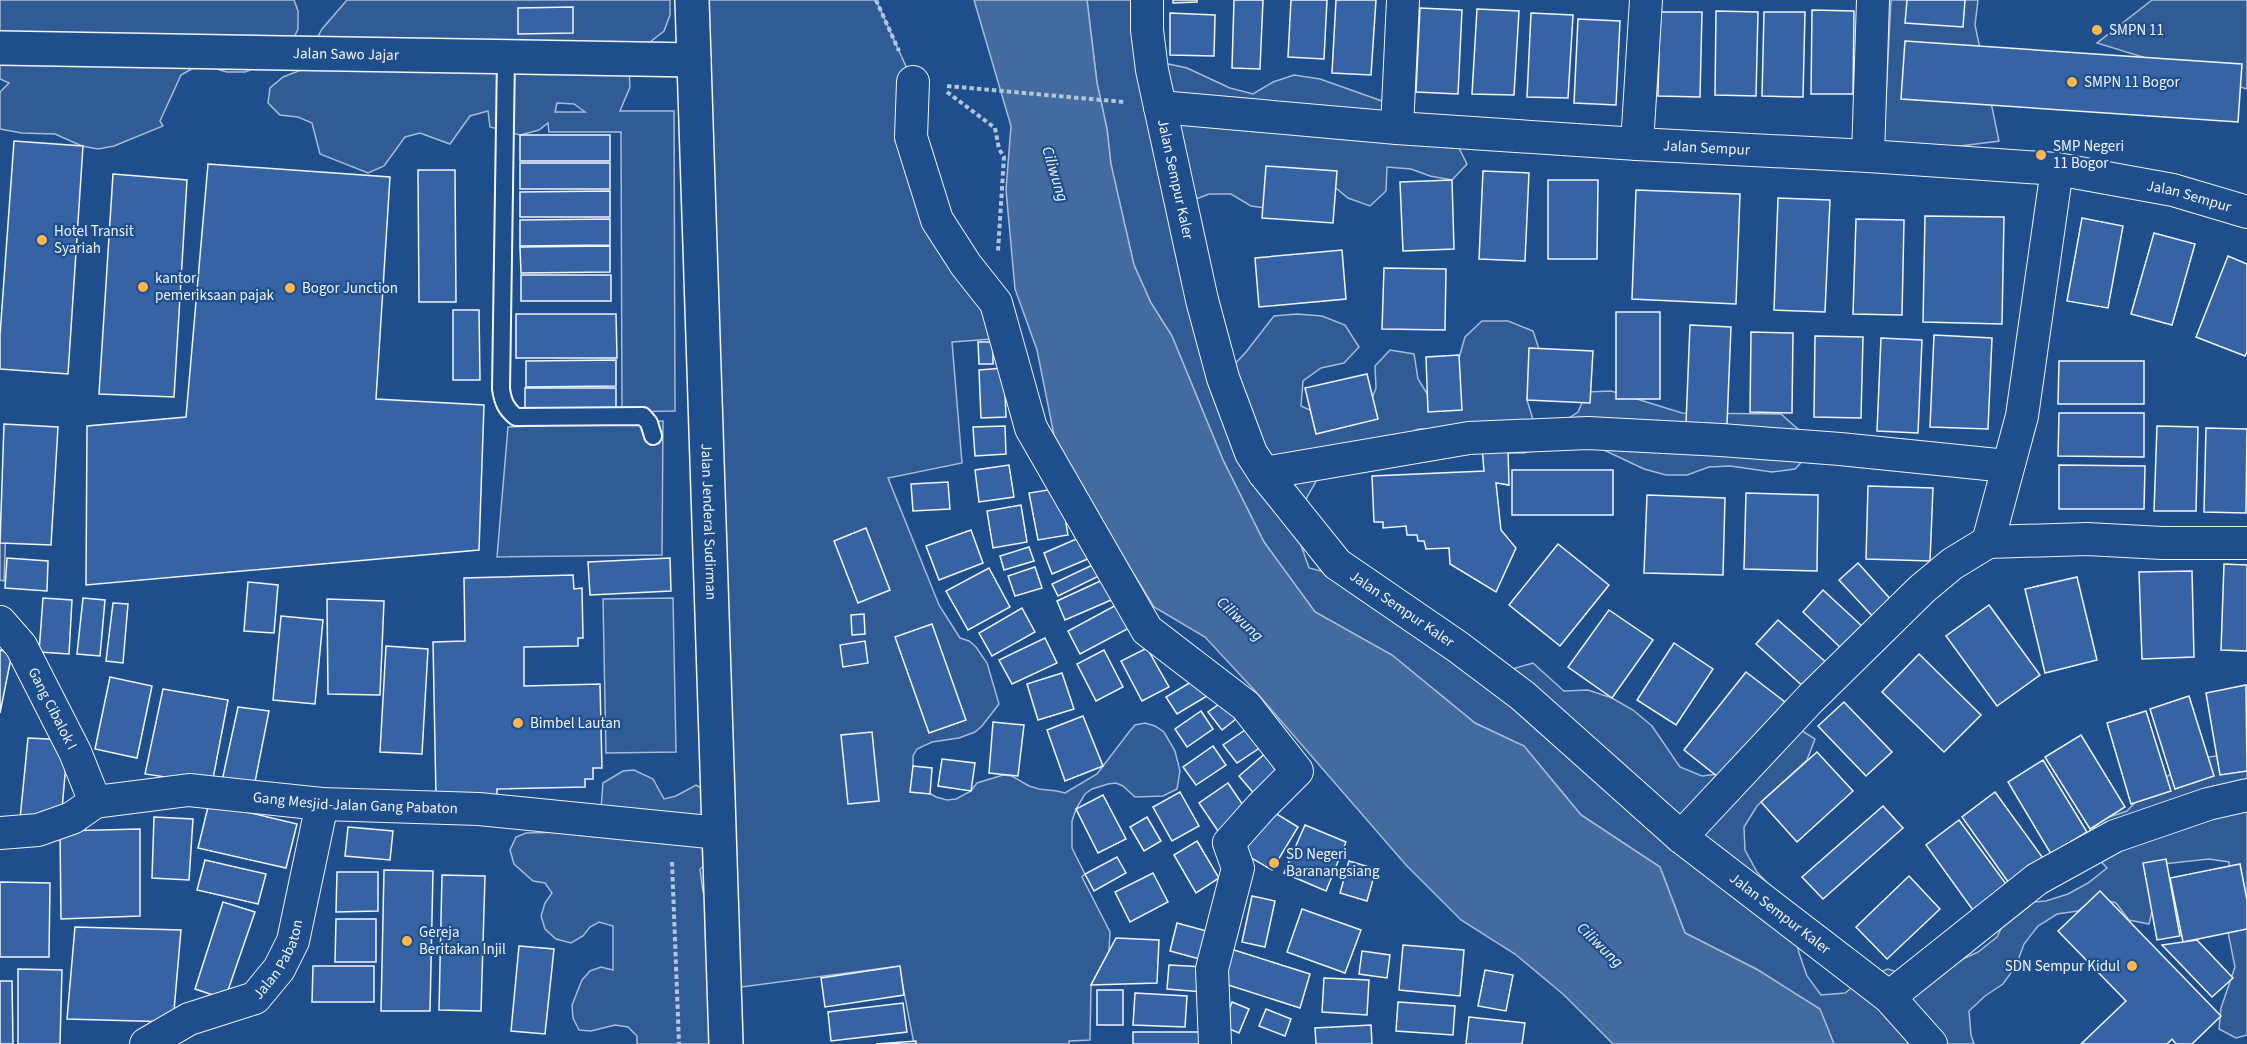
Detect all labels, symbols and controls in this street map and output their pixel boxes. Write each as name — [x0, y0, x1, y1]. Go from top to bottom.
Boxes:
place label: SMPN 11 — [2109, 20, 2164, 41]
marker: SMPN 11 — [2090, 23, 2104, 37]
street label: Jalan Sawo Jajar — [293, 43, 400, 65]
place label: SMPN 11 Bogor — [2084, 72, 2180, 93]
marker: SMPN 11 Bogor — [2065, 75, 2079, 89]
street label: Jalan Sempur Kaler — [1152, 117, 1199, 242]
street label: Jalan Sempur — [1662, 135, 1751, 160]
place label: SMP Negeri 11 Bogor — [2053, 136, 2124, 174]
water label: Ciliwung — [1036, 144, 1074, 204]
marker: SMP Negeri 11 Bogor — [2034, 148, 2048, 162]
street label: Jalan Sempur — [2145, 175, 2235, 217]
place label: Hotel Transit Syariah — [54, 221, 134, 259]
marker: Hotel Transit Syariah — [35, 233, 49, 247]
place label: kantor pemeriksaan pajak — [155, 268, 275, 306]
place label: Bogor Junction — [302, 278, 398, 299]
marker: kantor pemeriksaan pajak — [136, 280, 150, 294]
marker: Bogor Junction — [283, 281, 297, 295]
street label: Jalan Jenderal Sudirman — [696, 443, 722, 600]
street label: Jalan Sempur Kaler — [1346, 565, 1459, 652]
water label: Ciliwung — [1212, 592, 1268, 646]
street label: Gang Cibalok I — [23, 664, 83, 753]
place label: Bimbel Lautan — [530, 713, 621, 734]
marker: Bimbel Lautan — [511, 716, 525, 730]
street label: Gang Mesjid-Jalan Gang Pabaton — [252, 786, 458, 819]
place label: SD Negeri Baranangsiang — [1286, 844, 1380, 882]
marker: SD Negeri Baranangsiang — [1267, 856, 1281, 870]
street label: Jalan Sempur Kaler — [1725, 868, 1836, 959]
water label: Ciliwung — [1572, 917, 1628, 973]
street label: Jalan Pabaton — [248, 918, 308, 1004]
place label: Gereja Beritakan Injil — [419, 922, 506, 960]
marker: Gereja Beritakan Injil — [400, 934, 414, 948]
place label: SDN Sempur Kidul — [2005, 956, 2120, 977]
marker: SDN Sempur Kidul — [2125, 959, 2139, 973]

